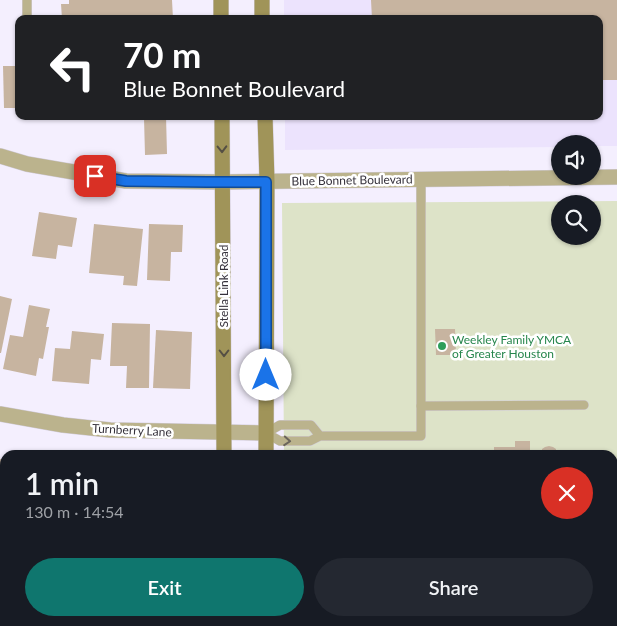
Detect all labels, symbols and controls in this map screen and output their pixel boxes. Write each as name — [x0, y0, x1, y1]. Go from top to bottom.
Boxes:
text: 70 m — [123, 33, 201, 75]
icon: left — [40, 35, 105, 100]
text: Blue Bonnet Boulevard — [123, 75, 345, 102]
map controls — [551, 135, 601, 245]
button: sound — [551, 135, 601, 185]
one-way arrow — [217, 145, 228, 153]
pin — [74, 155, 116, 197]
icon: arrive — [81, 162, 109, 190]
street label: Blue Bonnet Boulevard — [291, 171, 413, 189]
button: search — [551, 195, 601, 245]
street label: Stella Link Road — [216, 244, 231, 328]
place label: Weekley Family YMCA of Greater Houston — [452, 332, 572, 361]
marker: Weekley Family YMCA of Greater Houston — [436, 340, 448, 352]
position arrow — [239, 348, 291, 400]
one-way arrow — [219, 350, 229, 358]
street label: Turnberry Lane — [92, 420, 172, 440]
one-way arrow — [283, 435, 291, 446]
text: 1 min — [25, 465, 99, 501]
button: close — [541, 467, 593, 519]
text: 130 m · 14:54 — [25, 502, 124, 521]
button: Exit — [25, 558, 304, 616]
button: Share — [314, 558, 593, 616]

